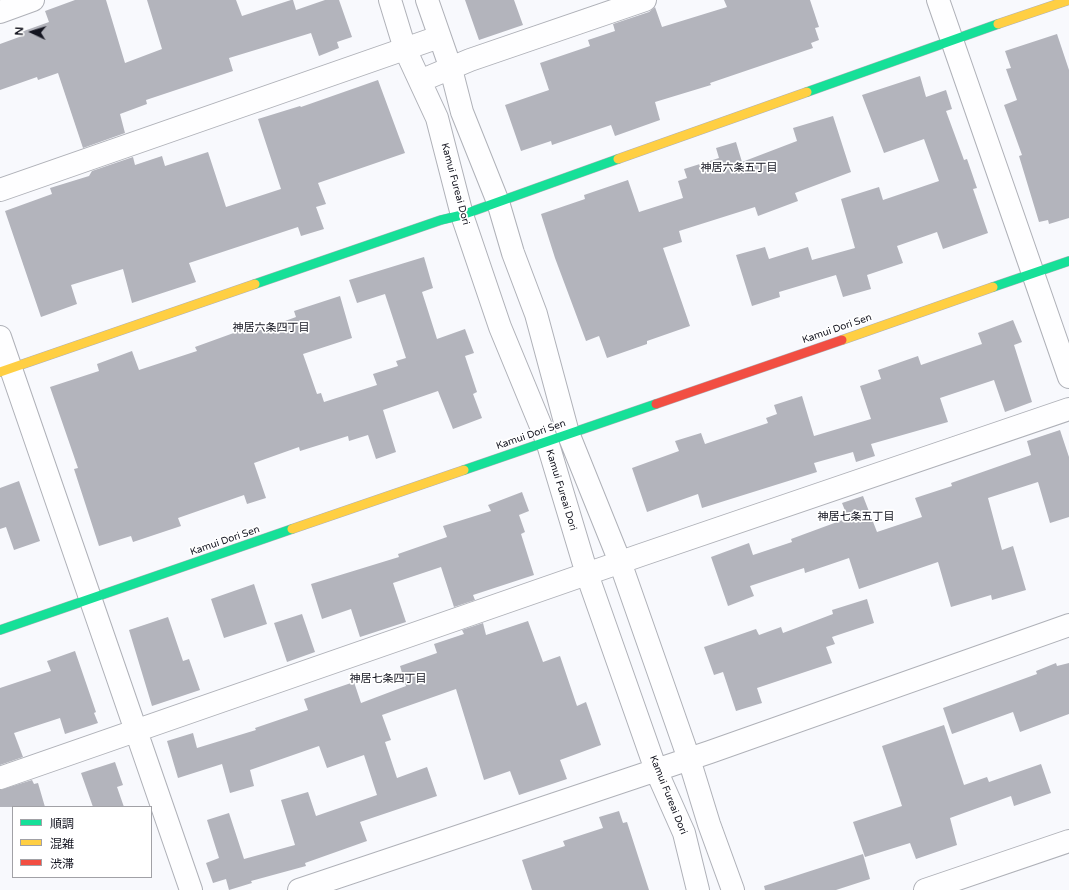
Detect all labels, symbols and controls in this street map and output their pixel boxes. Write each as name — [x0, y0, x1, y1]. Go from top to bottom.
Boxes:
north arrow — [12, 12, 52, 52]
text: N — [13, 26, 26, 36]
street label: Kamui Fureai Dori — [438, 142, 472, 226]
district label: 神居六条五丁目 — [701, 161, 777, 175]
street label: Kamui Dori Sen — [801, 311, 873, 347]
district label: 神居六条四丁目 — [233, 321, 309, 335]
street label: Kamui Dori Sen — [495, 417, 567, 453]
street label: Kamui Fureai Dori — [543, 448, 579, 532]
district label: 神居七条五丁目 — [818, 510, 894, 524]
street label: Kamui Dori Sen — [189, 523, 261, 559]
district label: 神居七条四丁目 — [350, 672, 426, 686]
street label: Kamui Fureai Dori — [647, 754, 689, 836]
legend — [12, 806, 152, 878]
text: 順調 — [50, 817, 74, 831]
text: 混雑 — [50, 837, 74, 851]
text: 渋滞 — [50, 857, 74, 871]

